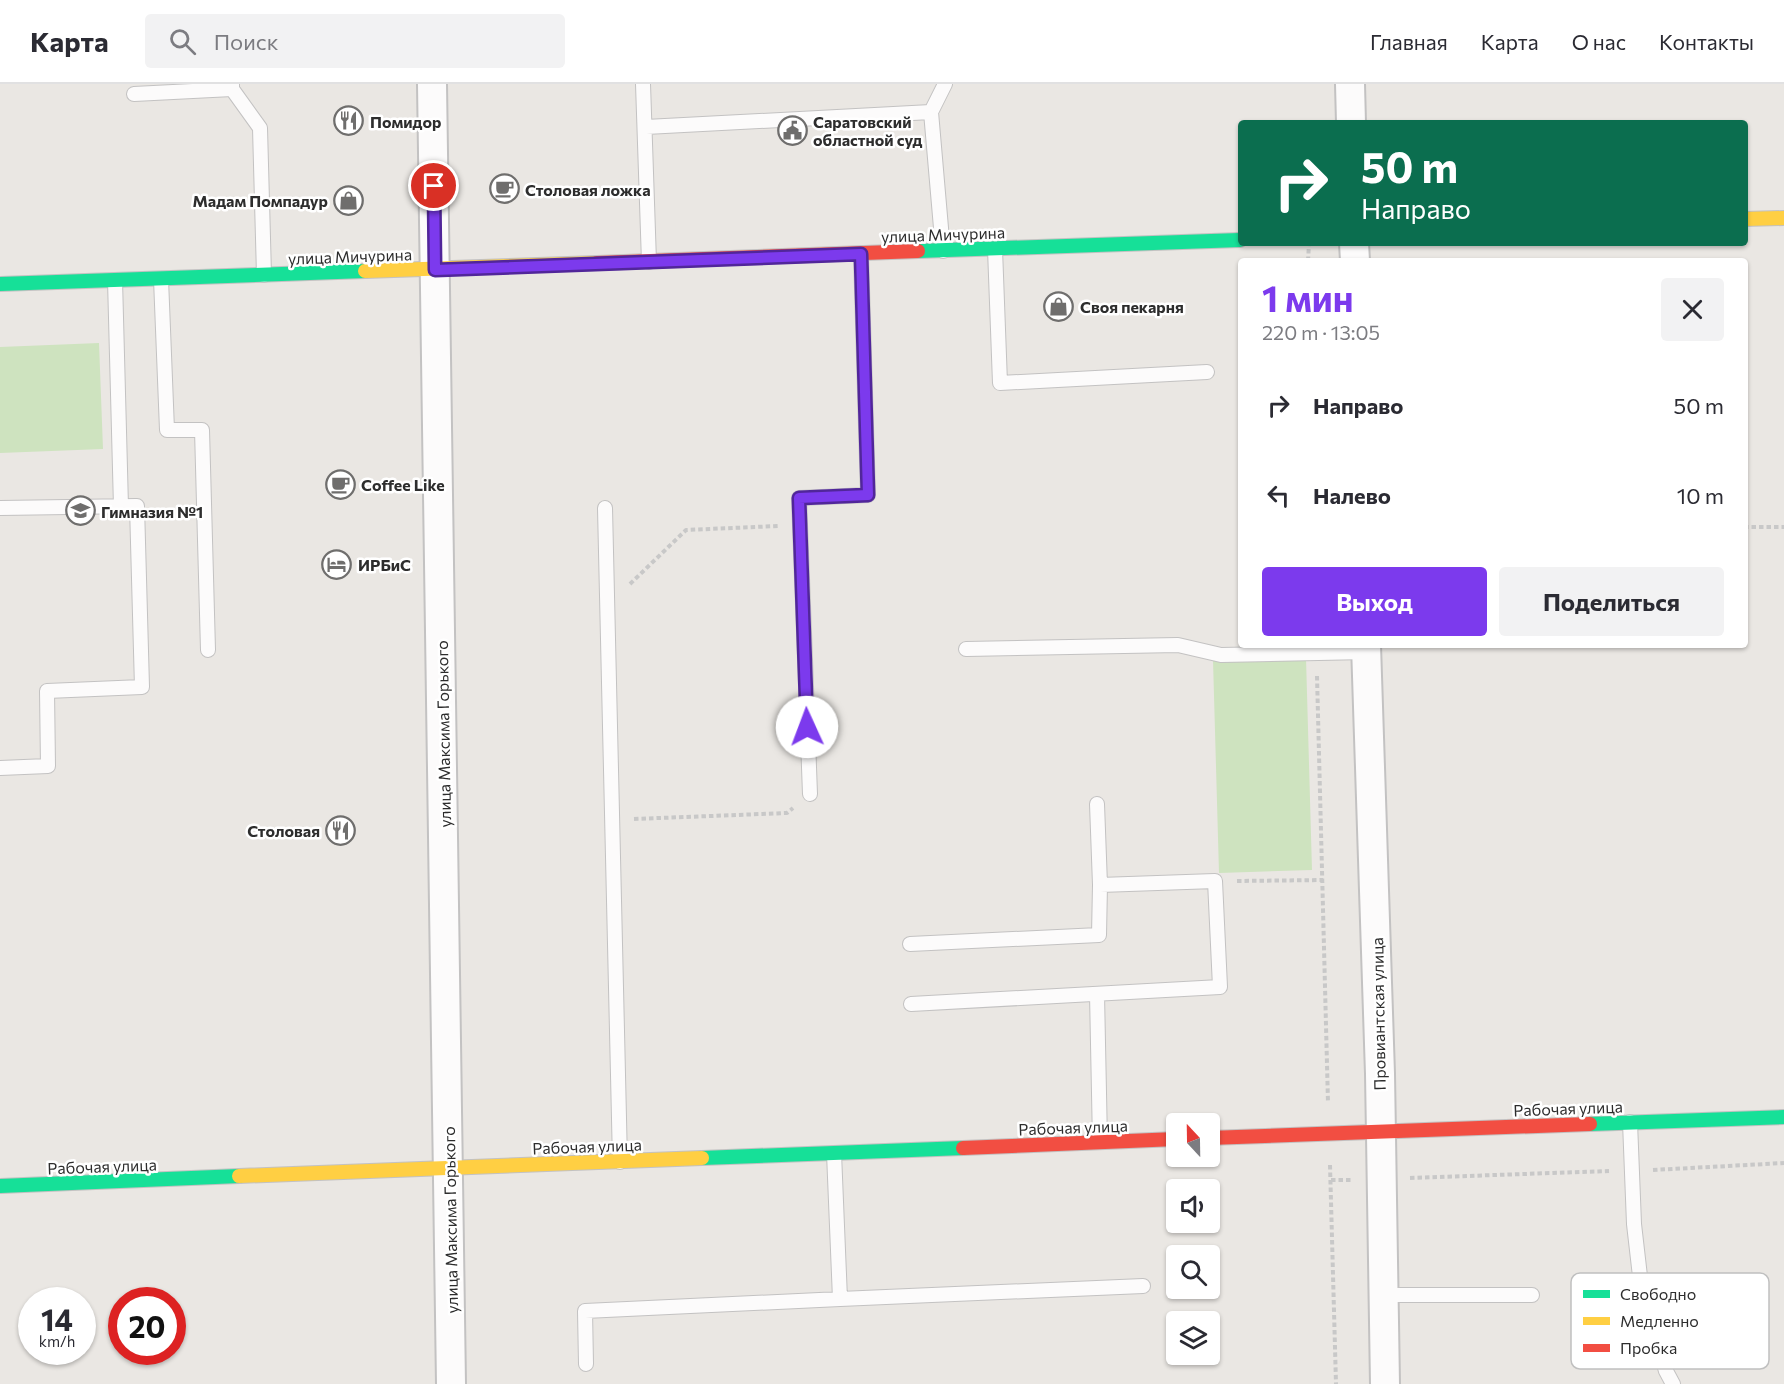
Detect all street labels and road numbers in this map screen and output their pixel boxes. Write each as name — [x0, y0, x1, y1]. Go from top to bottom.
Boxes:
street label: улица Мичурина — [881, 222, 1005, 246]
street label: улица Мичурина — [288, 244, 412, 268]
street label: улица Максима Горького — [432, 640, 454, 828]
street label: Провиантская улица — [1367, 937, 1389, 1091]
street label: Рабочая улица — [1513, 1097, 1623, 1119]
street label: Рабочая улица — [1018, 1116, 1128, 1138]
street label: улица Максима Горького — [439, 1126, 461, 1314]
street label: Рабочая улица — [532, 1135, 642, 1157]
street label: Рабочая улица — [47, 1155, 157, 1177]

